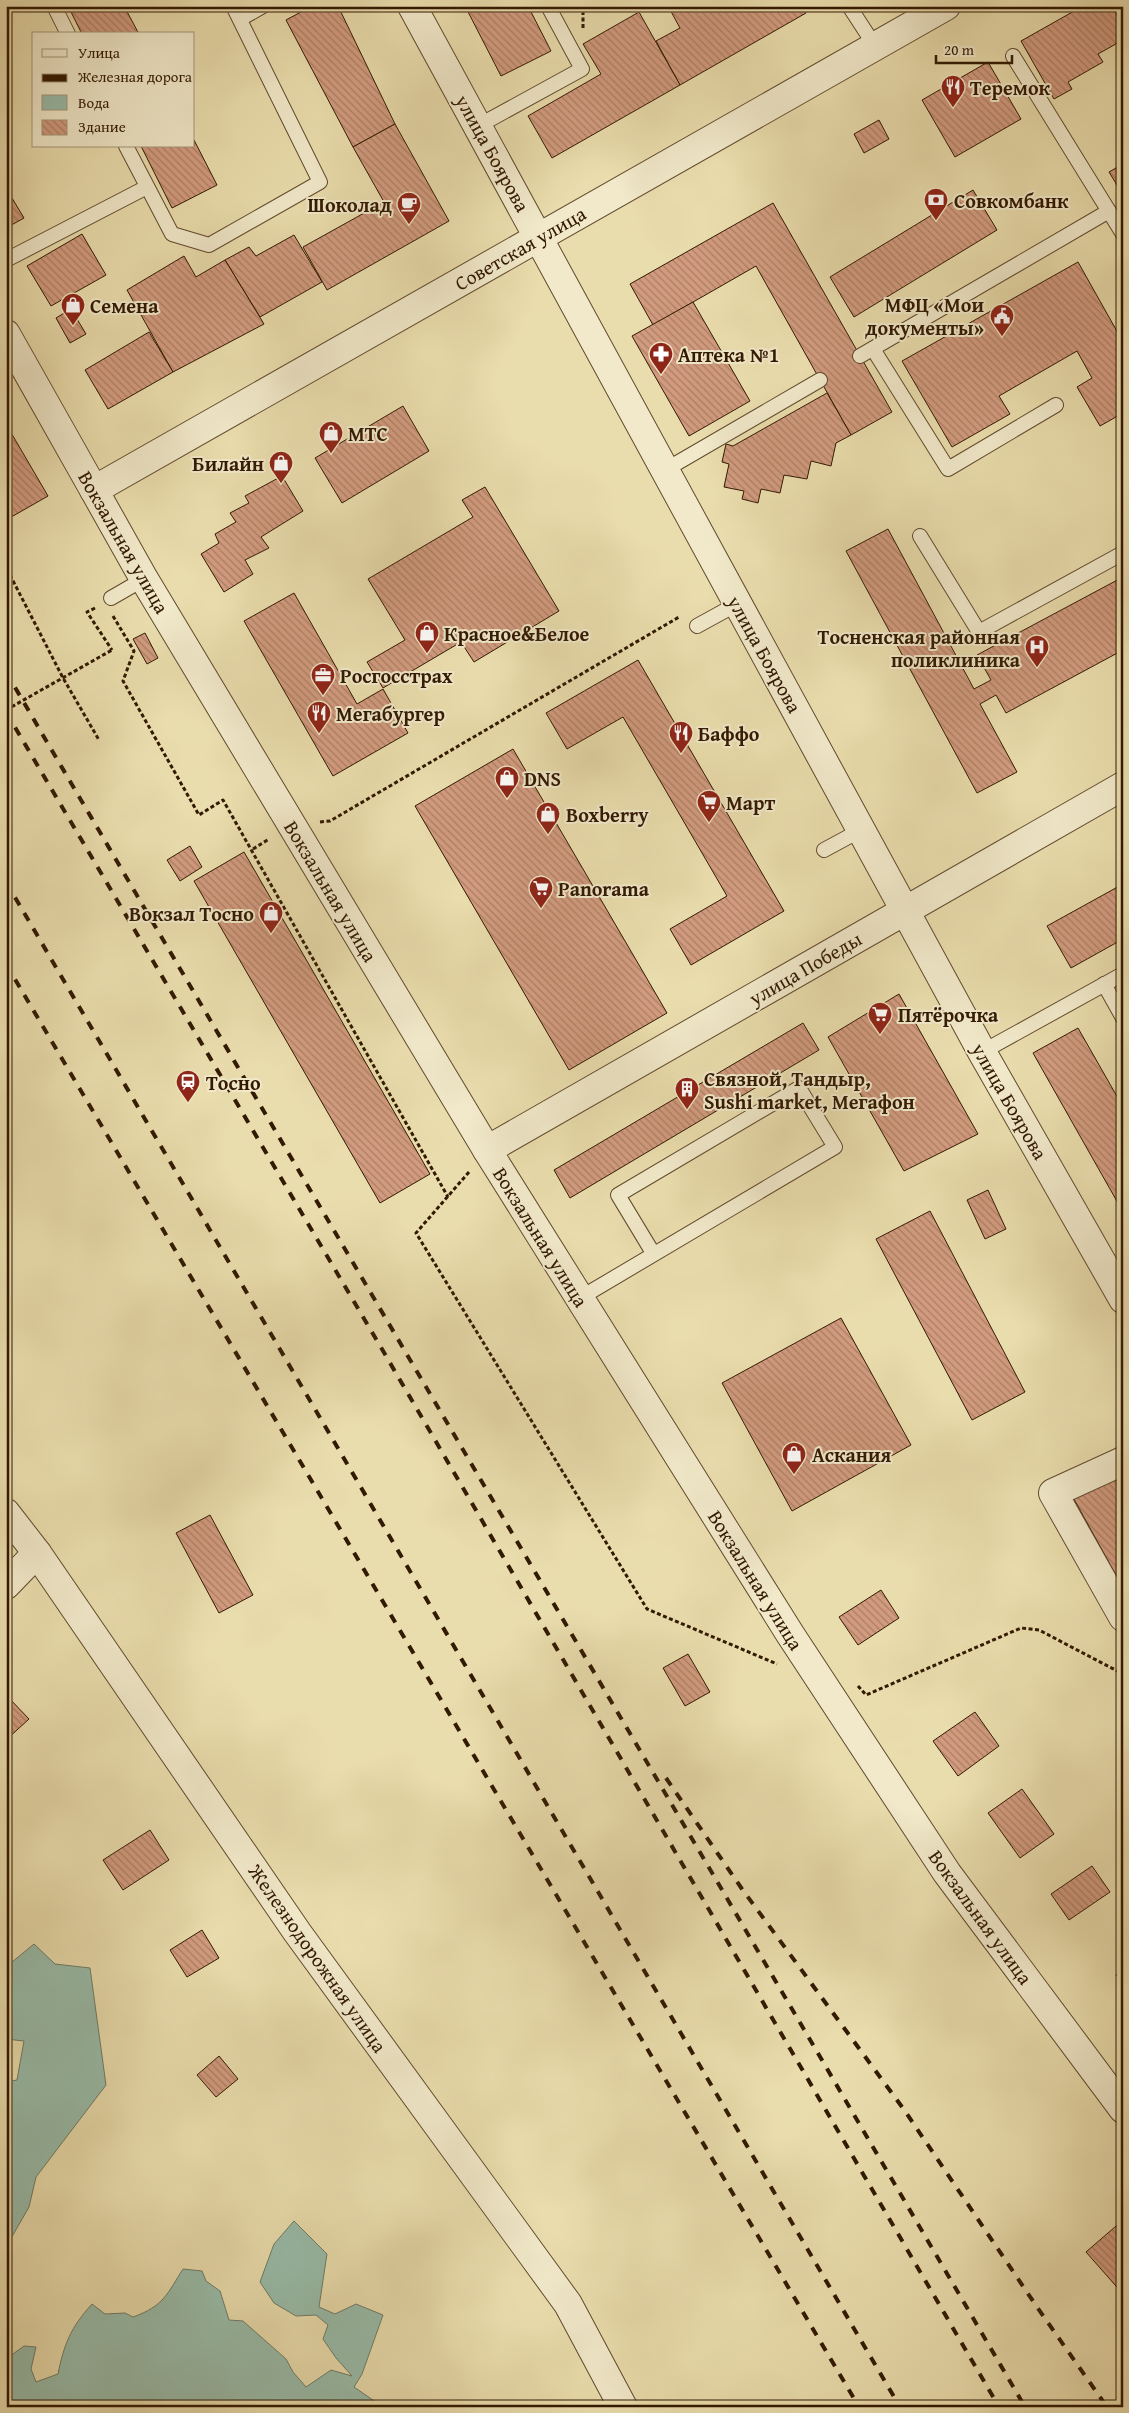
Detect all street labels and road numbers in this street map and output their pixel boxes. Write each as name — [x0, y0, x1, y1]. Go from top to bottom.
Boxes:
street label: улица Боярова — [448, 88, 538, 217]
street label: Советская улица — [449, 198, 591, 297]
street label: Вокзальная улица — [71, 465, 177, 619]
street label: улица Боярова — [720, 589, 810, 718]
street label: Вокзальная улица — [277, 815, 385, 968]
street label: улица Победы — [742, 924, 867, 1013]
street label: улица Боярова — [964, 1036, 1055, 1165]
street label: Вокзальная улица — [486, 1161, 596, 1313]
street label: Вокзальная улица — [701, 1504, 811, 1656]
street label: Вокзальная улица — [922, 1844, 1040, 1991]
street label: Железнодорожная улица — [241, 1857, 395, 2059]

